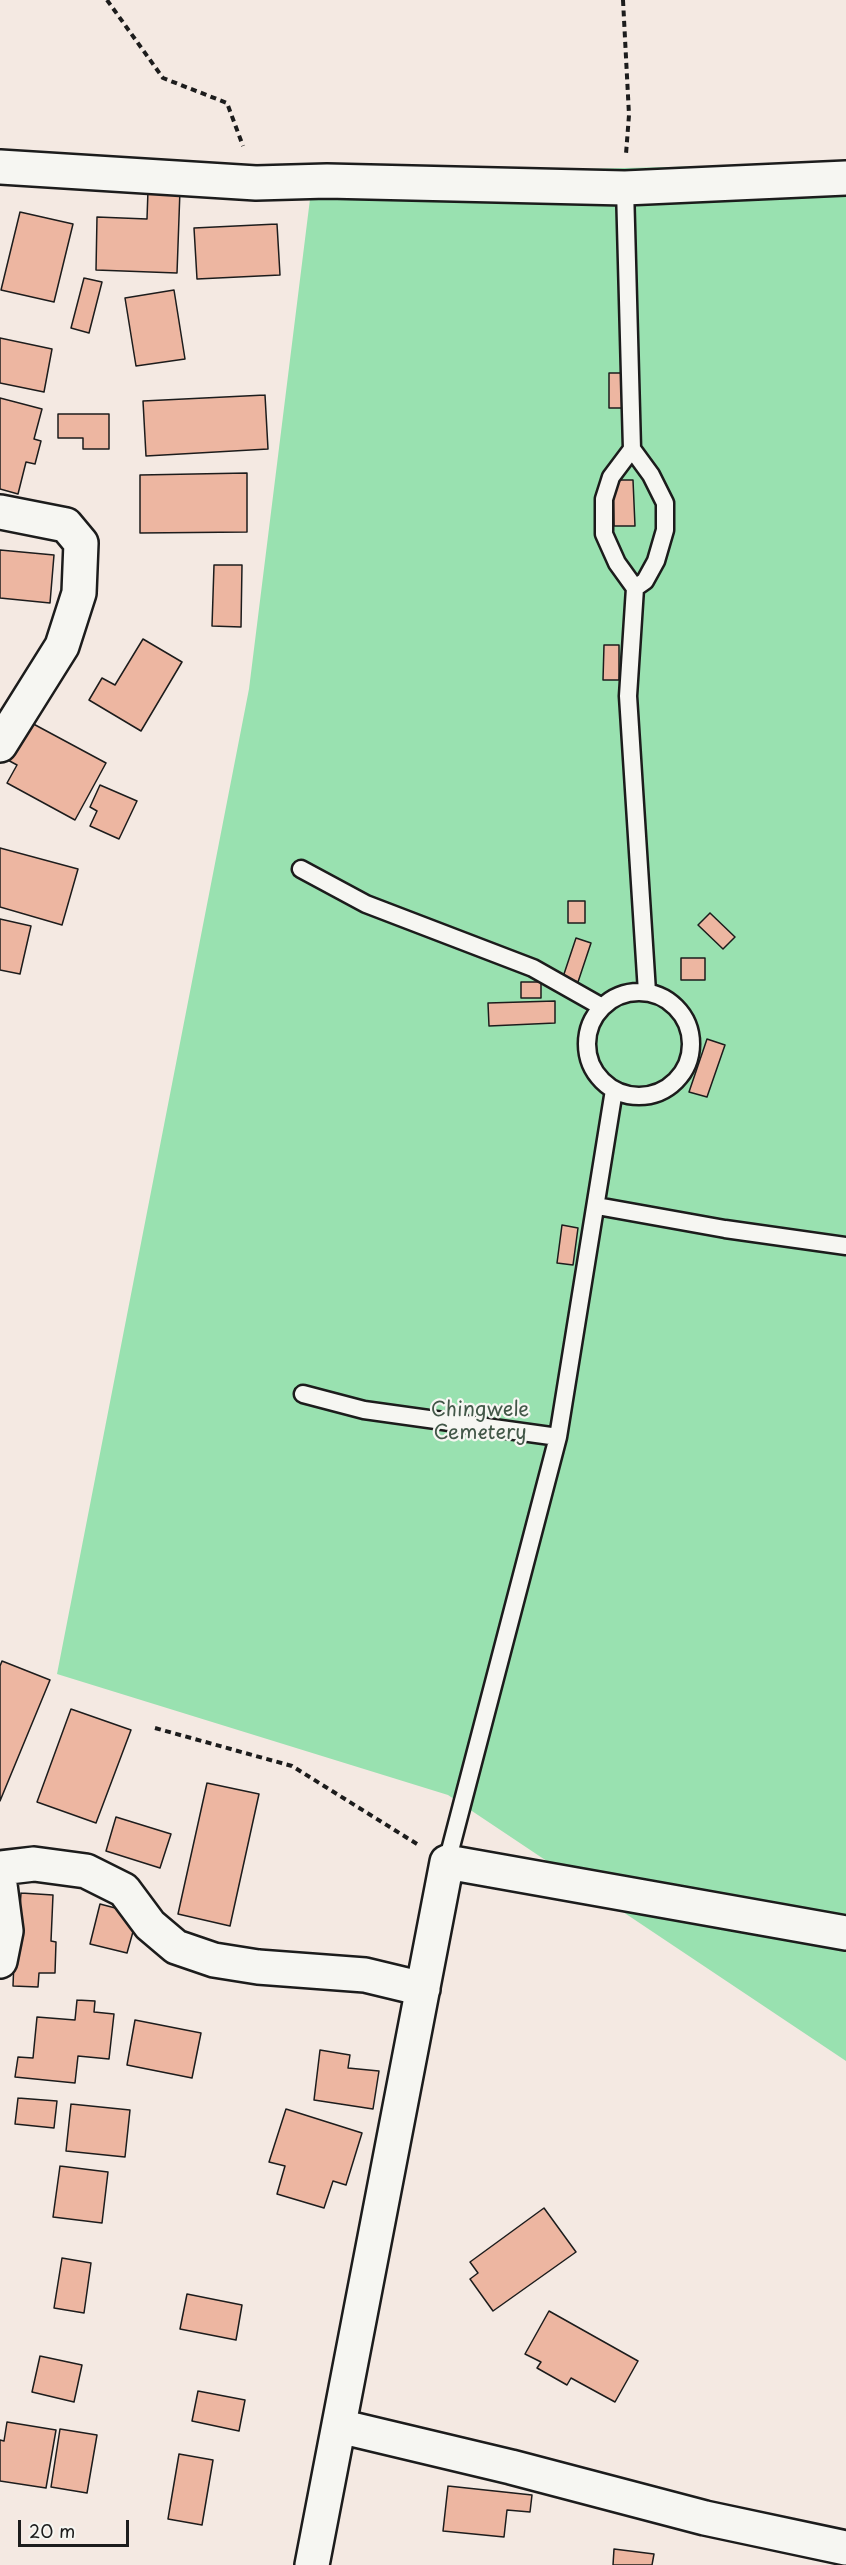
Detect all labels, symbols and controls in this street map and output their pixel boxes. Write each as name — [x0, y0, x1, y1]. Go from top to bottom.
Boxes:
park label: Chingwele Cemetery — [431, 1398, 529, 1445]
scale bar — [21, 2508, 132, 2546]
text: 20 m — [29, 2517, 75, 2544]

